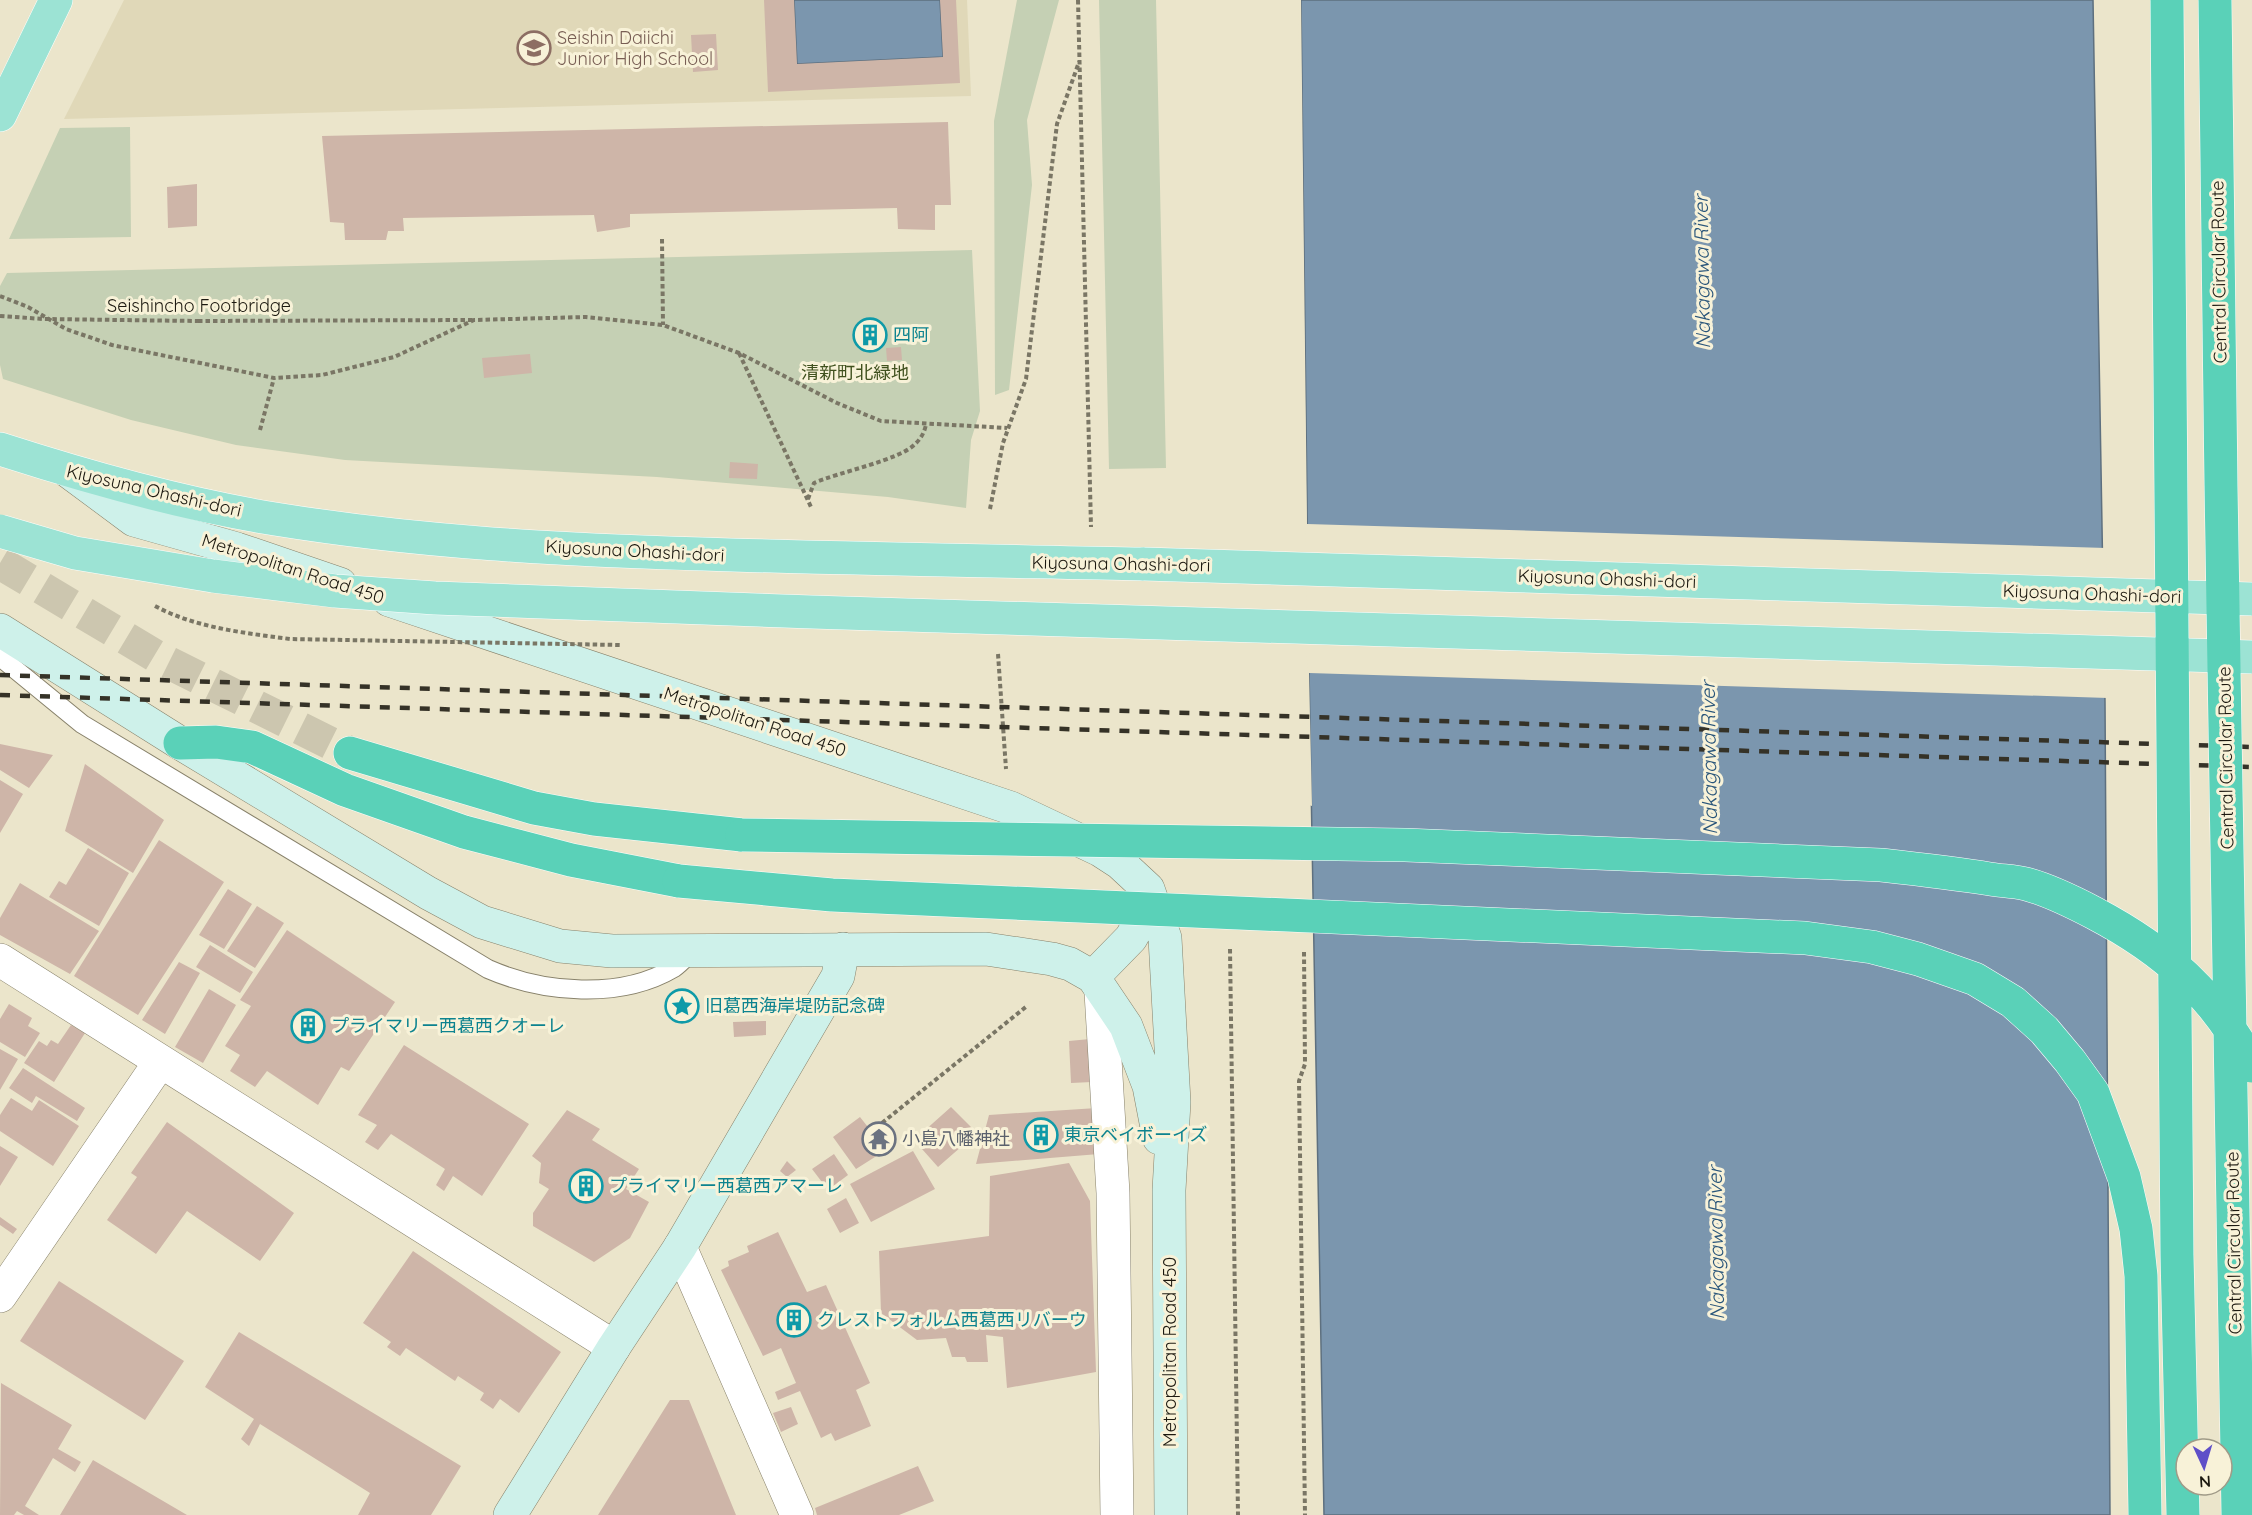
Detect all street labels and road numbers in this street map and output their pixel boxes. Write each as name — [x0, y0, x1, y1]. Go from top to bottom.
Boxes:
street label: Central Circular Route — [2205, 180, 2232, 364]
street label: Seishincho Footbridge — [107, 294, 291, 317]
street label: Kiyosuna Ohashi-dori — [64, 459, 244, 522]
street label: Metropolitan Road 450 — [199, 528, 387, 609]
street label: Kiyosuna Ohashi-dori — [545, 534, 725, 567]
street label: Kiyosuna Ohashi-dori — [1031, 550, 1211, 577]
street label: Kiyosuna Ohashi-dori — [1517, 564, 1697, 593]
street label: Kiyosuna Ohashi-dori — [2002, 579, 2182, 608]
street label: Central Circular Route — [2212, 666, 2239, 850]
street label: Metropolitan Road 450 — [661, 681, 849, 762]
street label: Central Circular Route — [2220, 1151, 2247, 1335]
street label: Metropolitan Road 450 — [1158, 1257, 1181, 1447]

